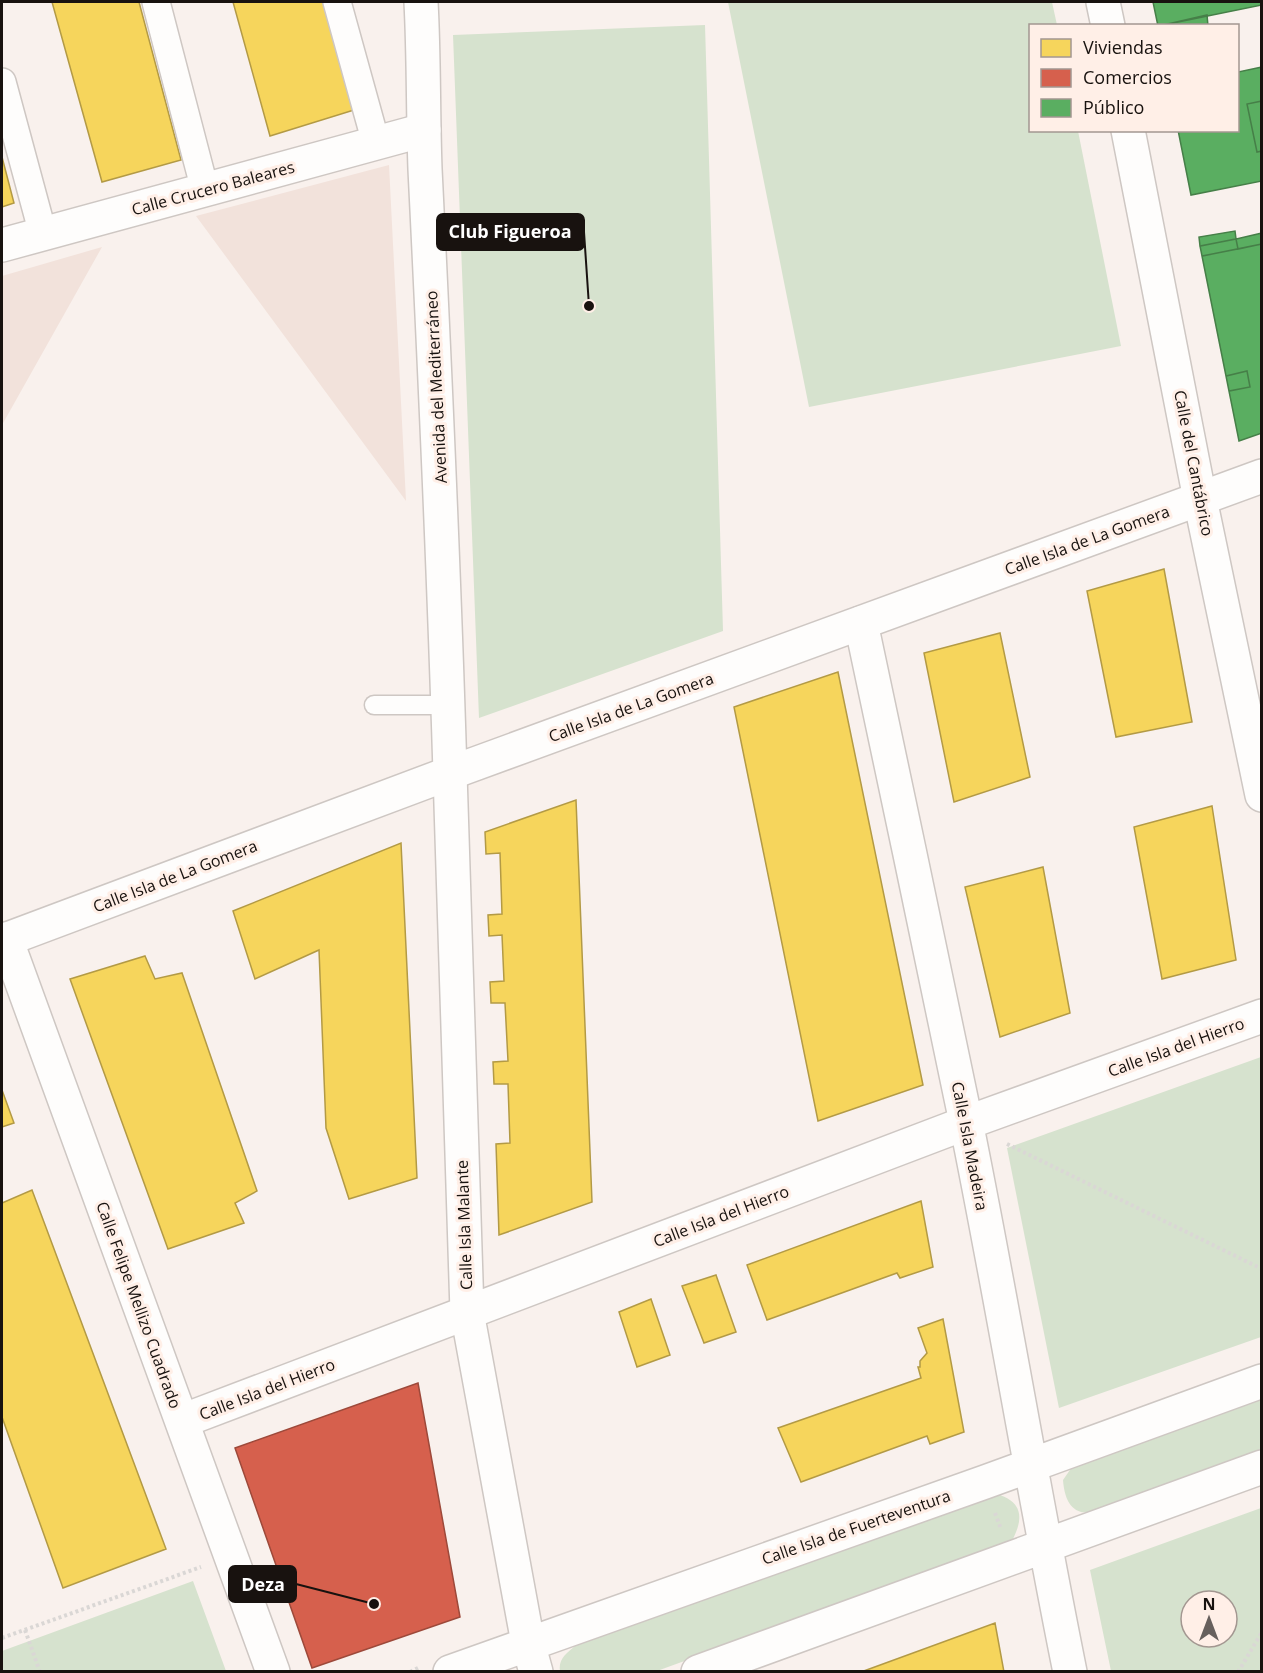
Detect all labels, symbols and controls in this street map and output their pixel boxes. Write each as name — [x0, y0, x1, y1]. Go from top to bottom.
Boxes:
legend — [1029, 24, 1239, 132]
text: Viviendas — [1083, 35, 1163, 59]
text: Comercios — [1083, 65, 1172, 89]
text: Público — [1083, 95, 1144, 119]
street label: Calle Crucero Baleares — [129, 156, 297, 220]
callout: Club Figueroa — [437, 214, 584, 250]
text: Club Figueroa — [448, 219, 572, 243]
street label: Avenida del Mediterráneo — [420, 290, 452, 484]
street label: Calle del Cantábrico — [1169, 388, 1219, 538]
street label: Calle Isla de La Gomera — [1001, 500, 1173, 580]
street label: Calle Isla de La Gomera — [545, 667, 717, 747]
street label: Calle Isla de La Gomera — [90, 835, 260, 917]
street label: Calle Isla del Hierro — [1105, 1012, 1247, 1082]
street label: Calle Isla Madeira — [947, 1080, 993, 1212]
street label: Calle Isla Malante — [451, 1160, 477, 1290]
street label: Calle Isla del Hierro — [650, 1180, 792, 1252]
street label: Calle Felipe Mellizo Cuadrado — [91, 1199, 187, 1411]
street label: Calle Isla del Hierro — [196, 1353, 338, 1425]
street label: Calle Isla de Fuerteventura — [759, 1484, 953, 1570]
callout: Deza — [229, 1566, 296, 1602]
text: Deza — [241, 1572, 285, 1596]
north arrow — [1179, 1589, 1239, 1649]
text: N — [1202, 1593, 1216, 1615]

